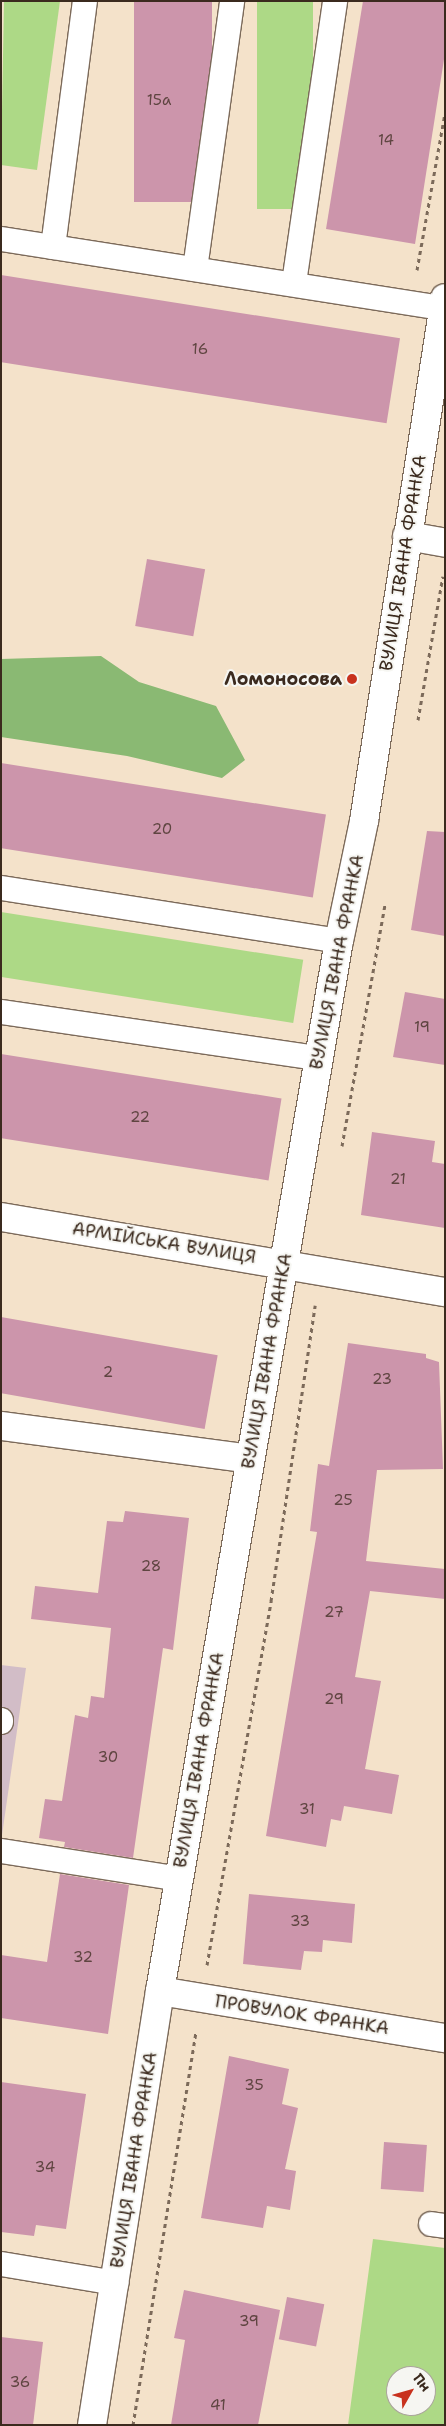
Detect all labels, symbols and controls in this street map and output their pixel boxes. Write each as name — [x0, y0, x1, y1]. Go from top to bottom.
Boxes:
house number: 15а — [147, 92, 171, 110]
house number: 14 — [378, 132, 394, 150]
house number: 16 — [192, 341, 208, 359]
street label: ВУЛИЦЯ ІВАНА ФРАНКА — [375, 453, 431, 673]
place label: Ломоносова — [224, 668, 342, 690]
marker: Ломоносова — [346, 673, 358, 685]
house number: 20 — [152, 821, 172, 839]
street label: ВУЛИЦЯ ІВАНА ФРАНКА — [306, 853, 368, 1071]
house number: 19 — [414, 1019, 430, 1037]
house number: 22 — [130, 1109, 150, 1127]
house number: 21 — [390, 1171, 406, 1189]
street label: АРМІЙСЬКА ВУЛИЦЯ — [71, 1218, 257, 1268]
street label: ВУЛИЦЯ ІВАНА ФРАНКА — [237, 1251, 297, 1471]
house number: 2 — [103, 1364, 113, 1382]
house number: 23 — [372, 1371, 392, 1389]
house number: 25 — [333, 1492, 353, 1510]
house number: 28 — [141, 1558, 161, 1576]
house number: 27 — [324, 1604, 344, 1622]
street label: ВУЛИЦЯ ІВАНА ФРАНКА — [169, 1650, 229, 1870]
house number: 29 — [324, 1691, 344, 1709]
house number: 30 — [98, 1749, 118, 1767]
house number: 31 — [299, 1801, 315, 1819]
house number: 33 — [290, 1913, 310, 1931]
house number: 32 — [73, 1949, 93, 1967]
street label: ПРОВУЛОК ФРАНКА — [213, 1991, 391, 2039]
street label: ВУЛИЦЯ ІВАНА ФРАНКА — [106, 2050, 162, 2270]
house number: 35 — [244, 2077, 264, 2095]
house number: 34 — [35, 2159, 55, 2177]
house number: 39 — [239, 2313, 259, 2331]
north arrow — [386, 2366, 436, 2416]
text: Пн — [409, 2370, 435, 2395]
house number: 36 — [10, 2374, 30, 2392]
house number: 41 — [210, 2397, 226, 2415]

